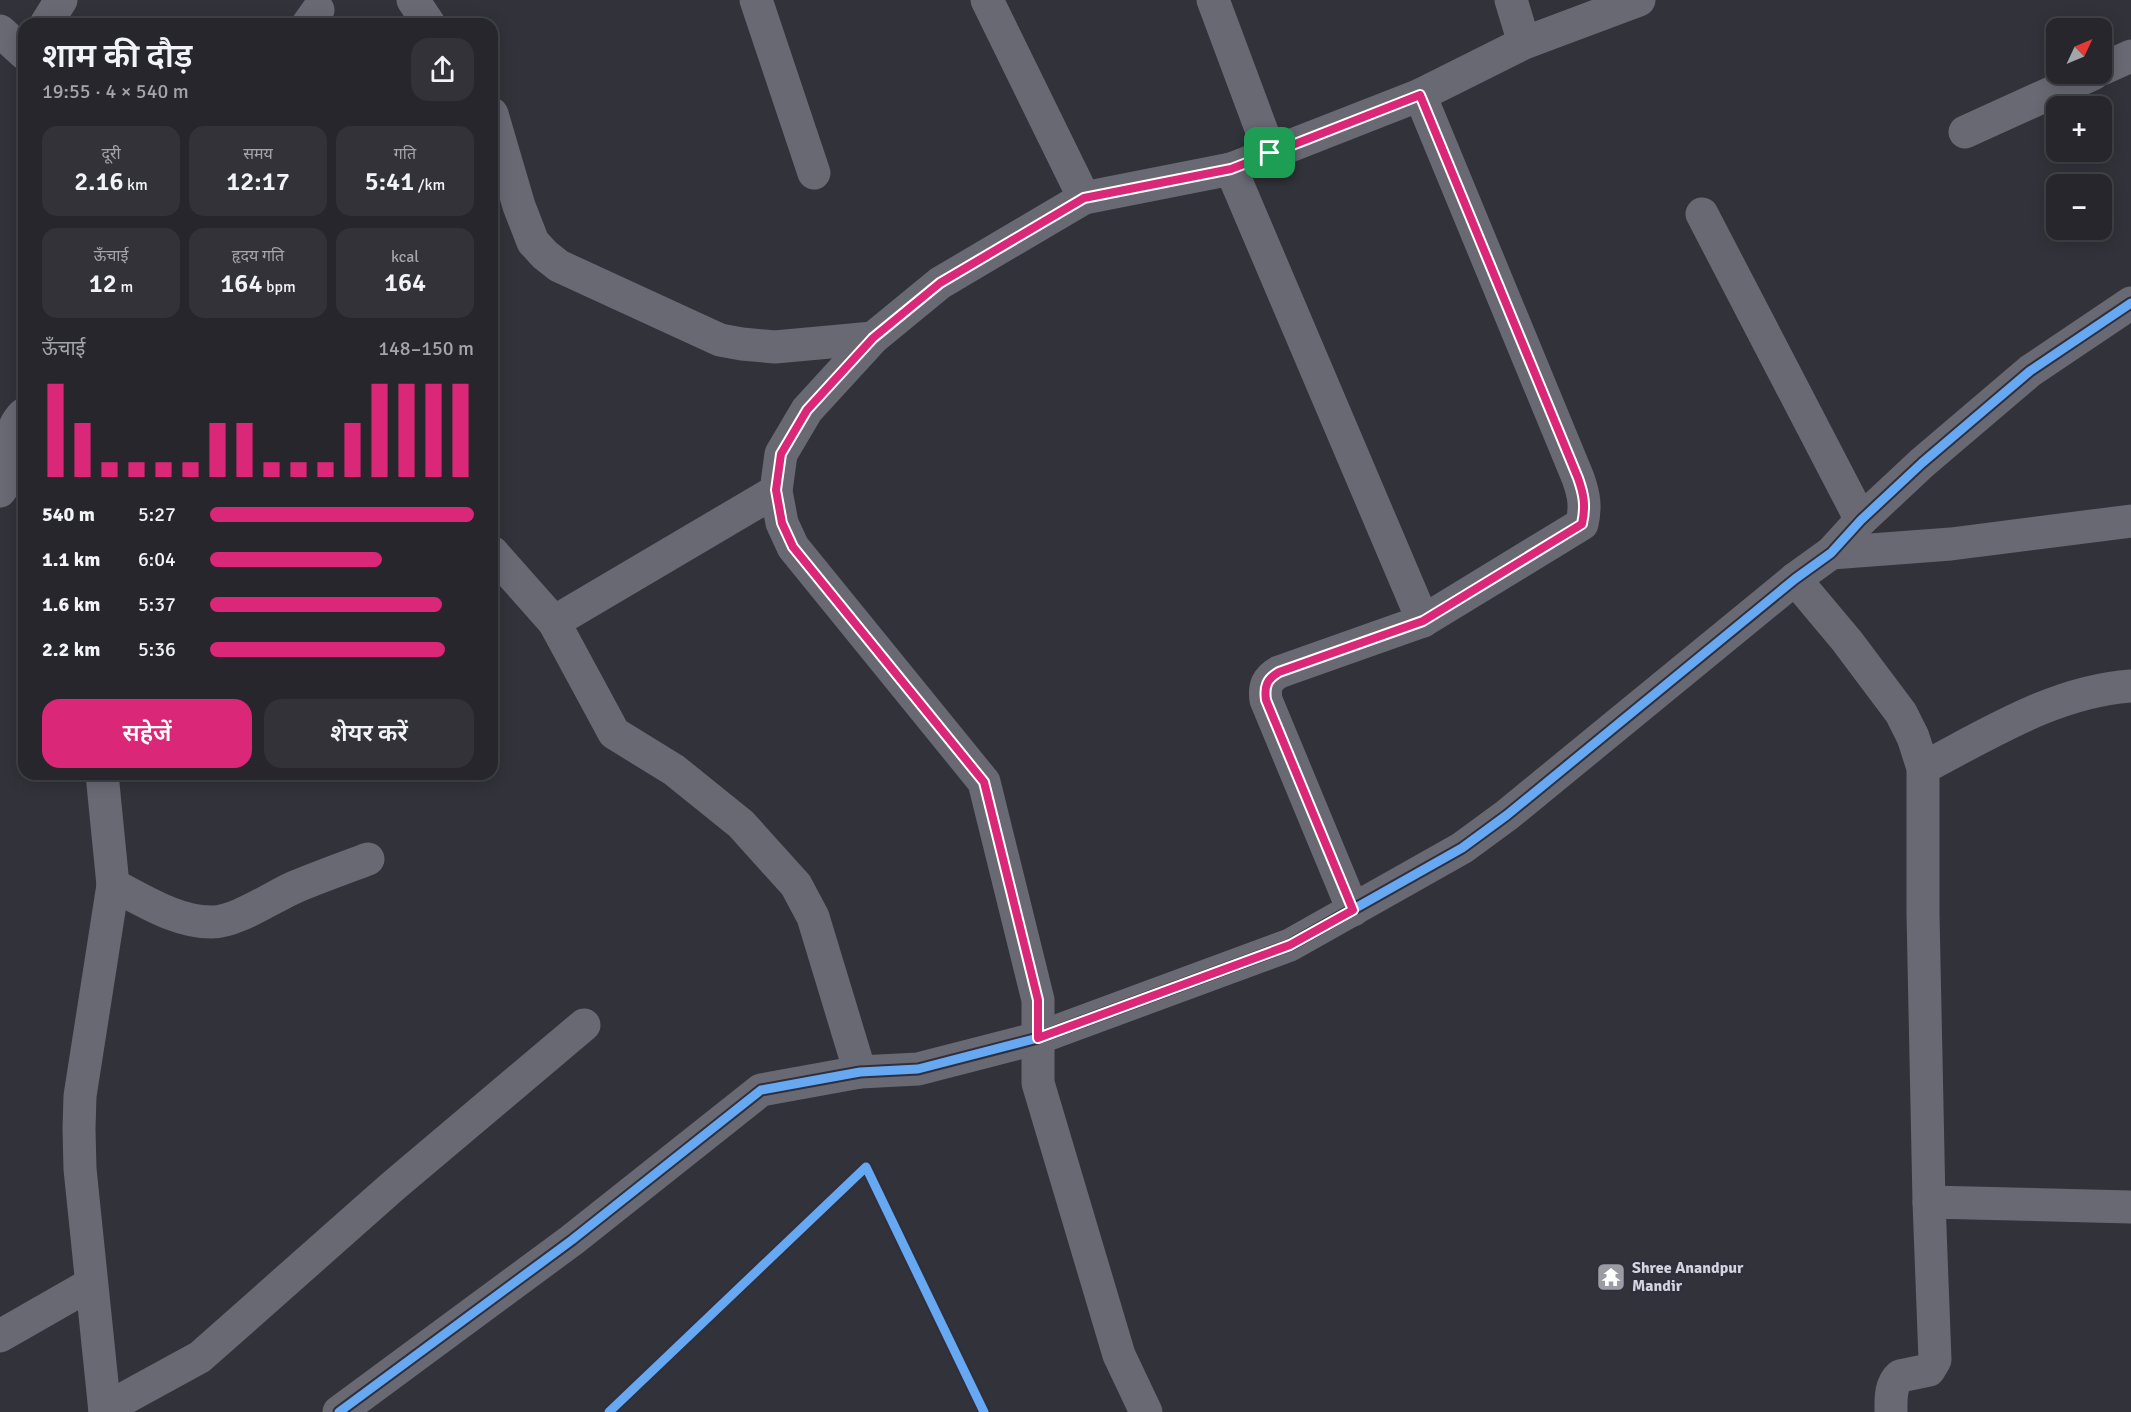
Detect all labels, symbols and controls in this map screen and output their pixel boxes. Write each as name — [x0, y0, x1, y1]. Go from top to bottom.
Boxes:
north arrow — [2046, 18, 2112, 84]
map controls — [2046, 18, 2112, 240]
text: शाम की दौड़ — [42, 36, 192, 77]
button: share — [411, 38, 474, 101]
text: 19:55 · 4 × 540 m — [42, 79, 189, 104]
button: + — [2046, 96, 2112, 162]
pin — [1244, 127, 1295, 178]
icon: arrive — [1253, 136, 1286, 169]
text: दूरी — [101, 144, 121, 164]
text: समय — [243, 144, 273, 164]
text: गति — [394, 144, 416, 164]
text: 2.16 — [74, 166, 123, 198]
text: 12:17 — [226, 166, 290, 198]
text: 5:41 — [365, 166, 414, 198]
button: − — [2046, 174, 2112, 240]
text: km — [123, 175, 148, 195]
text: /km — [414, 175, 445, 195]
text: ऊँचाई — [94, 246, 128, 266]
text: हृदय गति — [232, 246, 284, 266]
text: kcal — [391, 247, 419, 267]
text: 164 — [384, 267, 426, 299]
text: 12 — [89, 268, 117, 300]
text: 164 — [220, 268, 262, 300]
text: m — [117, 277, 133, 297]
text: bpm — [262, 277, 296, 297]
text: ऊँचाई — [42, 336, 85, 361]
text: 148–150 m — [378, 336, 474, 361]
text: 540 m — [42, 502, 95, 527]
text: 5:27 — [138, 502, 176, 527]
text: 1.1 km — [42, 547, 100, 572]
text: 6:04 — [138, 547, 176, 572]
text: 1.6 km — [42, 592, 100, 617]
text: 5:37 — [138, 592, 176, 617]
text: 2.2 km — [42, 637, 100, 662]
text: 5:36 — [138, 637, 176, 662]
button: सहेजें — [42, 699, 252, 768]
button: शेयर करें — [264, 699, 474, 768]
place label: Shree Anandpur Mandir — [1632, 1258, 1744, 1296]
temple icon: Shree Anandpur Mandir — [1595, 1261, 1627, 1293]

